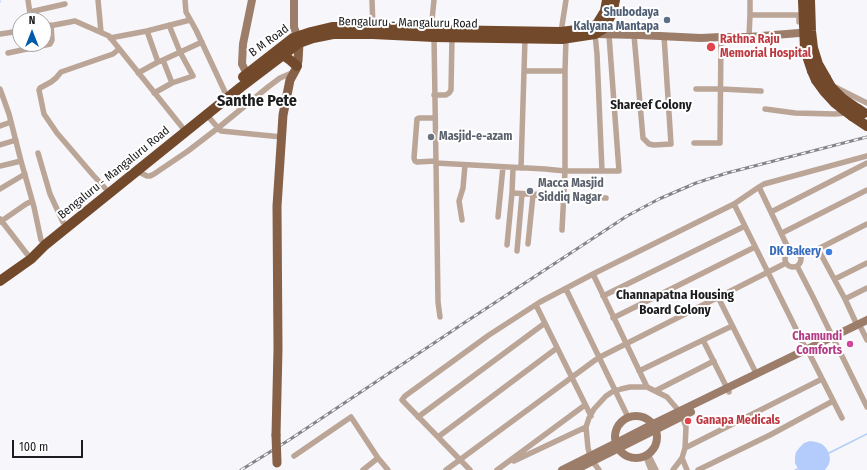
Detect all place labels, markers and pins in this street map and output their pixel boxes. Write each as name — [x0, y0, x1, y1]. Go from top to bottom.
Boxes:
place label: Shubodaya Kalyana Mantapa — [574, 6, 659, 34]
marker: Shubodaya Kalyana Mantapa — [662, 15, 672, 25]
place label: Rathna Raju Memorial Hospital — [720, 33, 811, 61]
marker: Rathna Raju Memorial Hospital — [705, 41, 717, 53]
place label: Masjid-e-azam — [439, 130, 512, 144]
marker: Masjid-e-azam — [426, 132, 436, 142]
place label: Macca Masjid Siddiq Nagar — [538, 177, 604, 205]
marker: Macca Masjid Siddiq Nagar — [525, 186, 535, 196]
place label: DK Bakery — [770, 245, 821, 259]
marker: DK Bakery — [824, 247, 834, 257]
place label: Chamundi Comforts — [792, 330, 842, 358]
marker: Chamundi Comforts — [845, 339, 855, 349]
place label: Ganapa Medicals — [696, 414, 780, 428]
marker: Ganapa Medicals — [683, 416, 693, 426]

